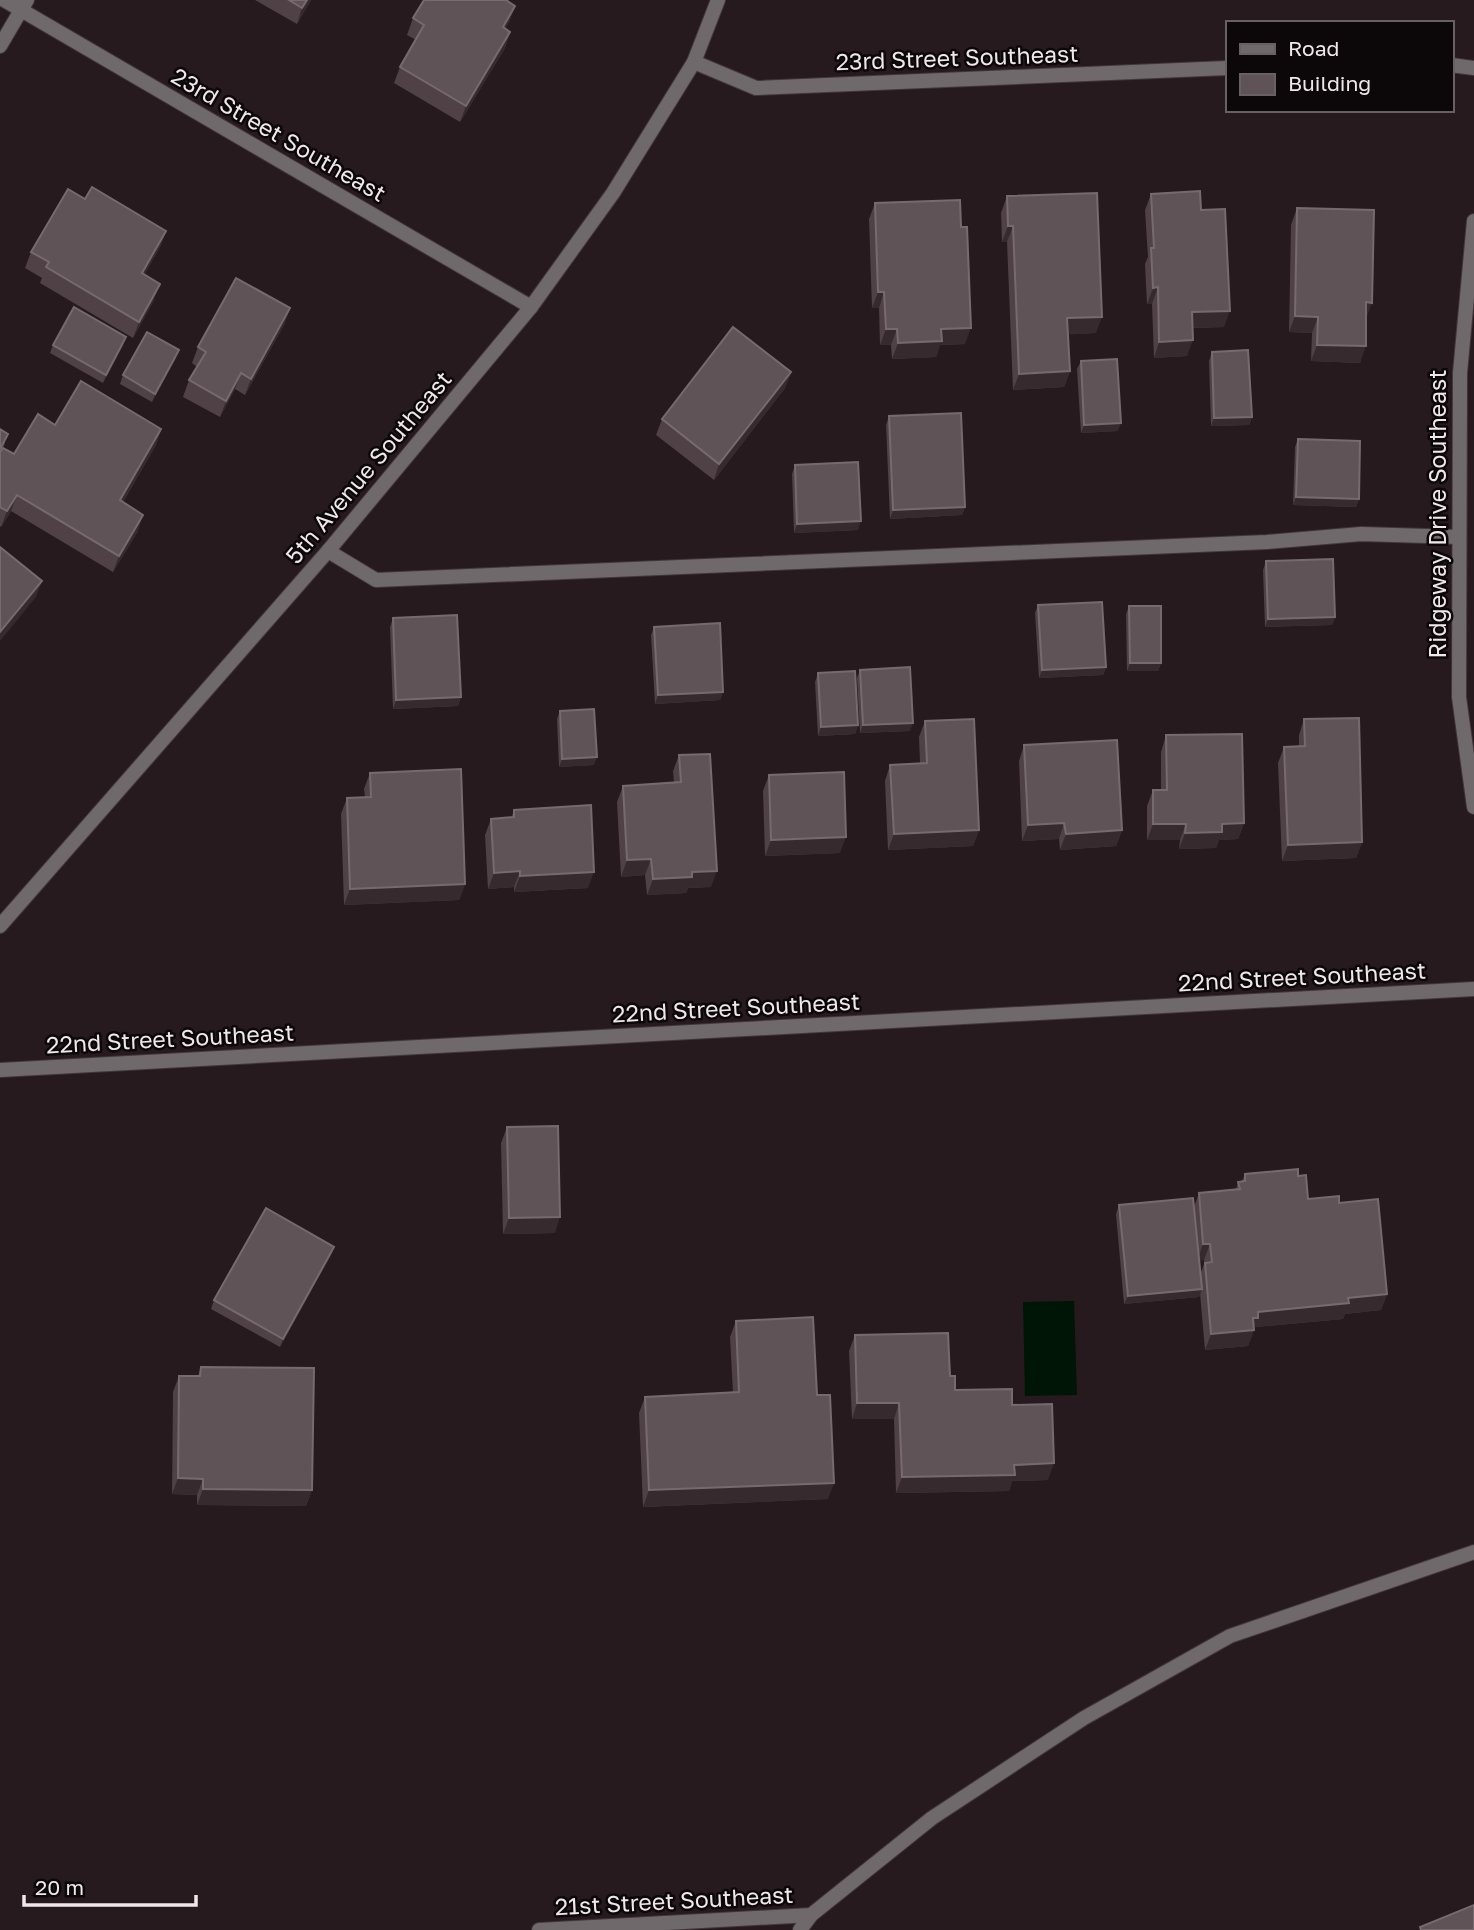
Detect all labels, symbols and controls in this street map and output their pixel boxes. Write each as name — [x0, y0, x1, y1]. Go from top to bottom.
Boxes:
legend — [1226, 21, 1453, 112]
text: Road — [1288, 35, 1339, 61]
street label: 23rd Street Southeast — [835, 39, 1079, 75]
street label: 23rd Street Southeast — [167, 61, 391, 207]
text: Building — [1288, 70, 1371, 96]
street label: 5th Avenue Southeast — [279, 365, 457, 569]
street label: Ridgeway Drive Southeast — [1423, 370, 1451, 658]
street label: 22nd Street Southeast — [1177, 956, 1427, 996]
street label: 22nd Street Southeast — [611, 987, 861, 1027]
street label: 22nd Street Southeast — [45, 1018, 295, 1058]
scale bar — [24, 1864, 196, 1908]
text: 20 m — [35, 1874, 84, 1900]
street label: 21st Street Southeast — [554, 1880, 794, 1920]

